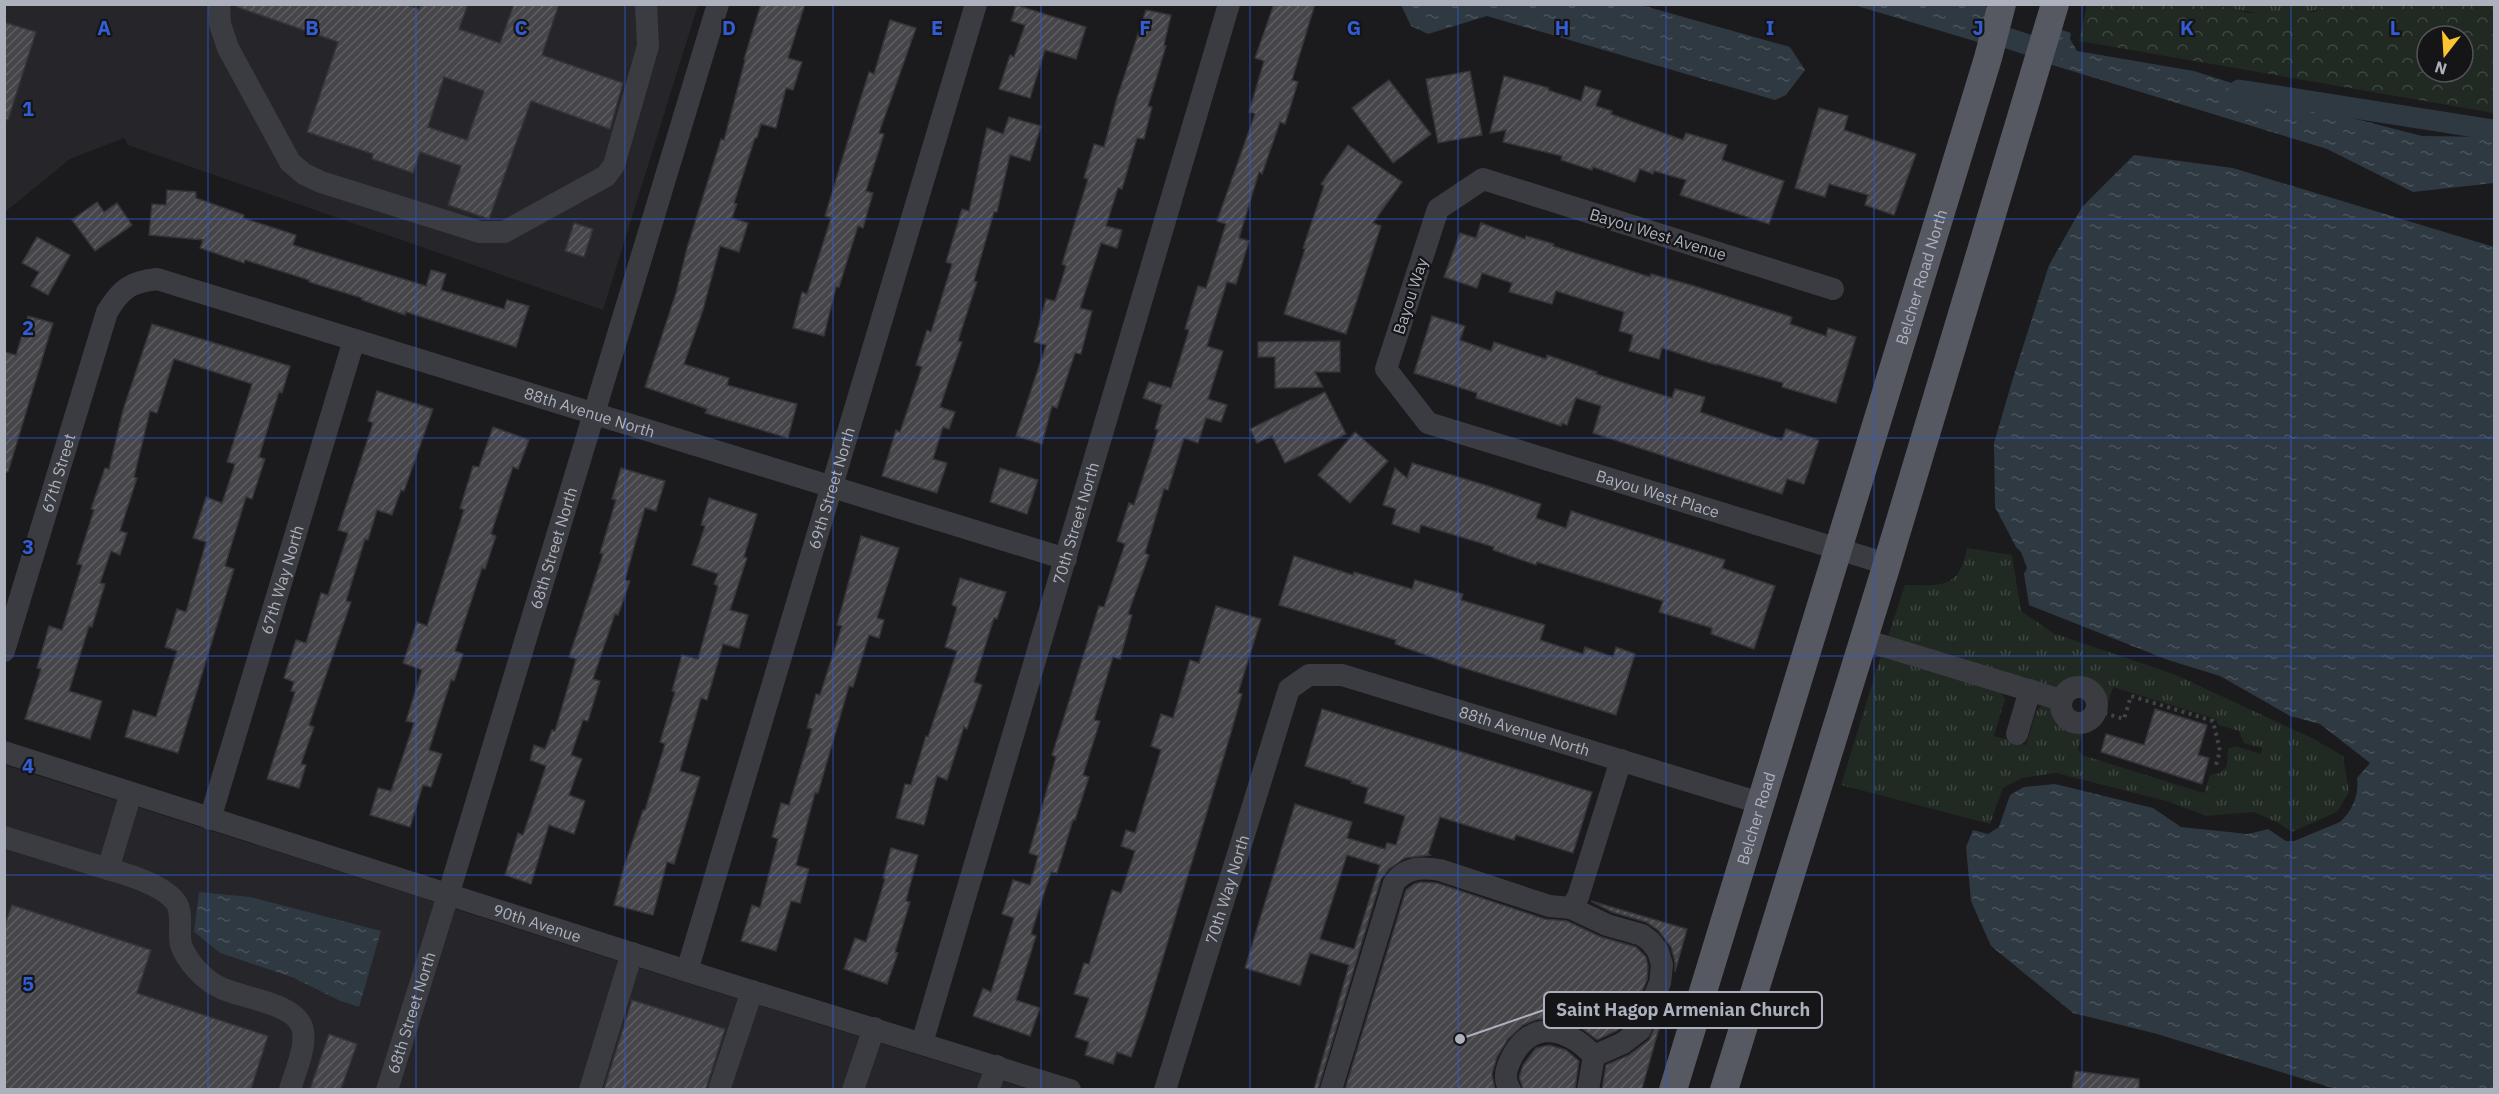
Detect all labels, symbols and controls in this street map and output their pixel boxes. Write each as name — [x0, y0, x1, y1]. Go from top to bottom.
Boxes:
text: A — [97, 14, 111, 41]
text: B — [305, 14, 319, 41]
text: C — [514, 14, 528, 41]
text: D — [722, 14, 736, 41]
text: E — [931, 14, 943, 41]
text: F — [1139, 14, 1151, 41]
text: G — [1347, 14, 1361, 41]
text: H — [1555, 14, 1569, 41]
text: I — [1766, 14, 1774, 41]
text: J — [1972, 14, 1984, 41]
text: K — [2180, 14, 2194, 41]
text: L — [2390, 14, 2400, 41]
north arrow — [2415, 24, 2475, 84]
text: N — [2432, 57, 2449, 80]
text: 1 — [22, 95, 34, 122]
street label: Bayou West Avenue — [1587, 204, 1729, 264]
street label: Belcher Road North — [1891, 207, 1951, 347]
street label: Bayou Way — [1388, 255, 1432, 337]
text: 2 — [22, 314, 34, 341]
street label: 88th Avenue North — [522, 383, 657, 442]
street label: 69th Street North — [804, 425, 859, 552]
street label: 67th Street — [37, 431, 80, 515]
street label: 70th Street North — [1048, 460, 1103, 587]
street label: Bayou West Place — [1594, 465, 1722, 522]
street label: 68th Street North — [525, 485, 581, 611]
street label: 67th Way North — [256, 523, 308, 637]
text: 3 — [22, 533, 34, 560]
street label: 88th Avenue North — [1457, 701, 1592, 760]
text: 4 — [22, 752, 34, 779]
street label: Belcher Road — [1732, 770, 1779, 867]
street label: 70th Way North — [1201, 832, 1253, 946]
street label: 90th Avenue — [491, 900, 584, 946]
street label: 68th Street North — [383, 949, 440, 1076]
text: 5 — [22, 970, 34, 997]
callout: Saint Hagop Armenian Church — [1544, 992, 1822, 1028]
text: Saint Hagop Armenian Church — [1556, 998, 1810, 1021]

